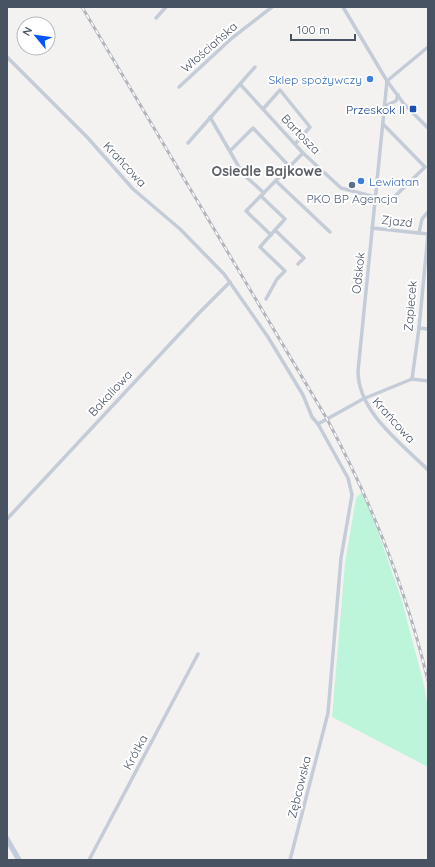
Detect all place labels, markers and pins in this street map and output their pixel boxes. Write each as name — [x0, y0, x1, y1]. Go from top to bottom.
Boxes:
place label: Sklep spożywczy — [268, 72, 362, 87]
marker: Sklep spożywczy — [365, 74, 375, 84]
place label: Przeskok II — [346, 102, 405, 117]
marker: Przeskok II — [408, 104, 418, 114]
place label: Lewiatan — [369, 174, 419, 189]
marker: Lewiatan — [356, 176, 366, 186]
marker: PKO BP Agencja — [347, 180, 357, 190]
place label: PKO BP Agencja — [306, 191, 398, 206]

